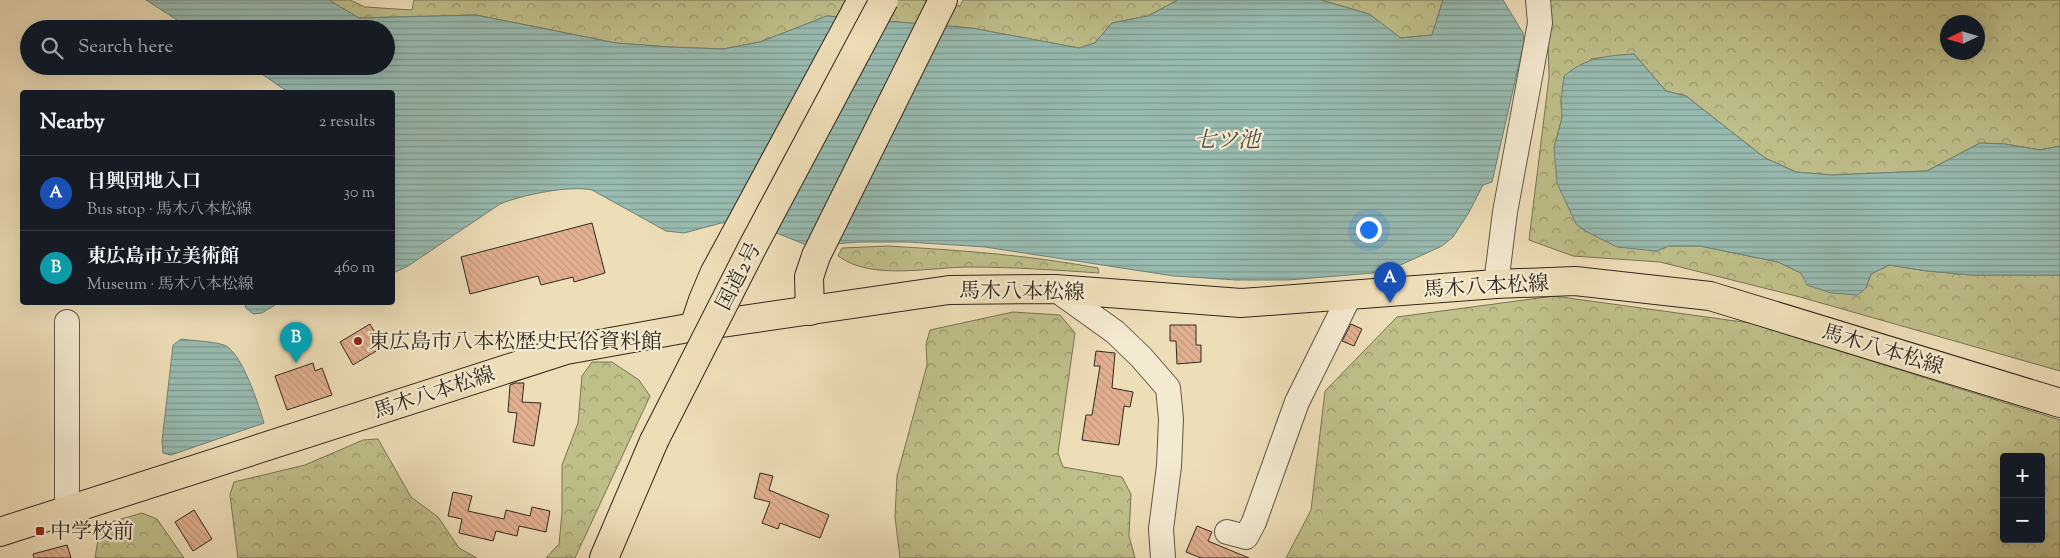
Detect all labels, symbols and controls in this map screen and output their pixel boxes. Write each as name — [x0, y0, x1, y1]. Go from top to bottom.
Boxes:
north arrow — [1940, 15, 1985, 60]
search box — [20, 20, 395, 75]
icon: search — [38, 34, 66, 62]
text: Search here — [78, 34, 173, 61]
text: Nearby — [40, 108, 105, 138]
text: 2 results — [319, 111, 375, 134]
water label: 七ツ池 — [1194, 126, 1263, 158]
text: 日興団地入口 — [87, 169, 201, 196]
text: A — [50, 182, 63, 205]
text: 30 m — [344, 182, 375, 205]
text: Bus stop · 馬木八本松線 — [87, 199, 252, 222]
your location — [1356, 217, 1382, 243]
street label: 国道2号 — [710, 238, 770, 316]
text: 東広島市立美術館 — [87, 244, 239, 271]
text: B — [51, 257, 61, 280]
text: 460 m — [334, 257, 375, 280]
pin: A — [1374, 262, 1406, 303]
street label: 馬木八本松線 — [1422, 270, 1550, 306]
text: Museum · 馬木八本松線 — [87, 274, 254, 297]
street label: 馬木八本松線 — [959, 277, 1085, 309]
street label: 馬木八本松線 — [1818, 318, 1947, 384]
pin: B — [280, 322, 312, 363]
place label: 東広島市八本松歴史民俗資料館 — [368, 328, 662, 358]
marker: 東広島市八本松歴史民俗資料館 — [352, 335, 364, 347]
street label: 馬木八本松線 — [370, 360, 499, 428]
map controls — [2000, 453, 2045, 543]
button: + — [2000, 453, 2045, 498]
button: − — [2000, 498, 2045, 543]
place label: 中学校前 — [50, 518, 134, 548]
marker: 中学校前 — [34, 525, 46, 537]

